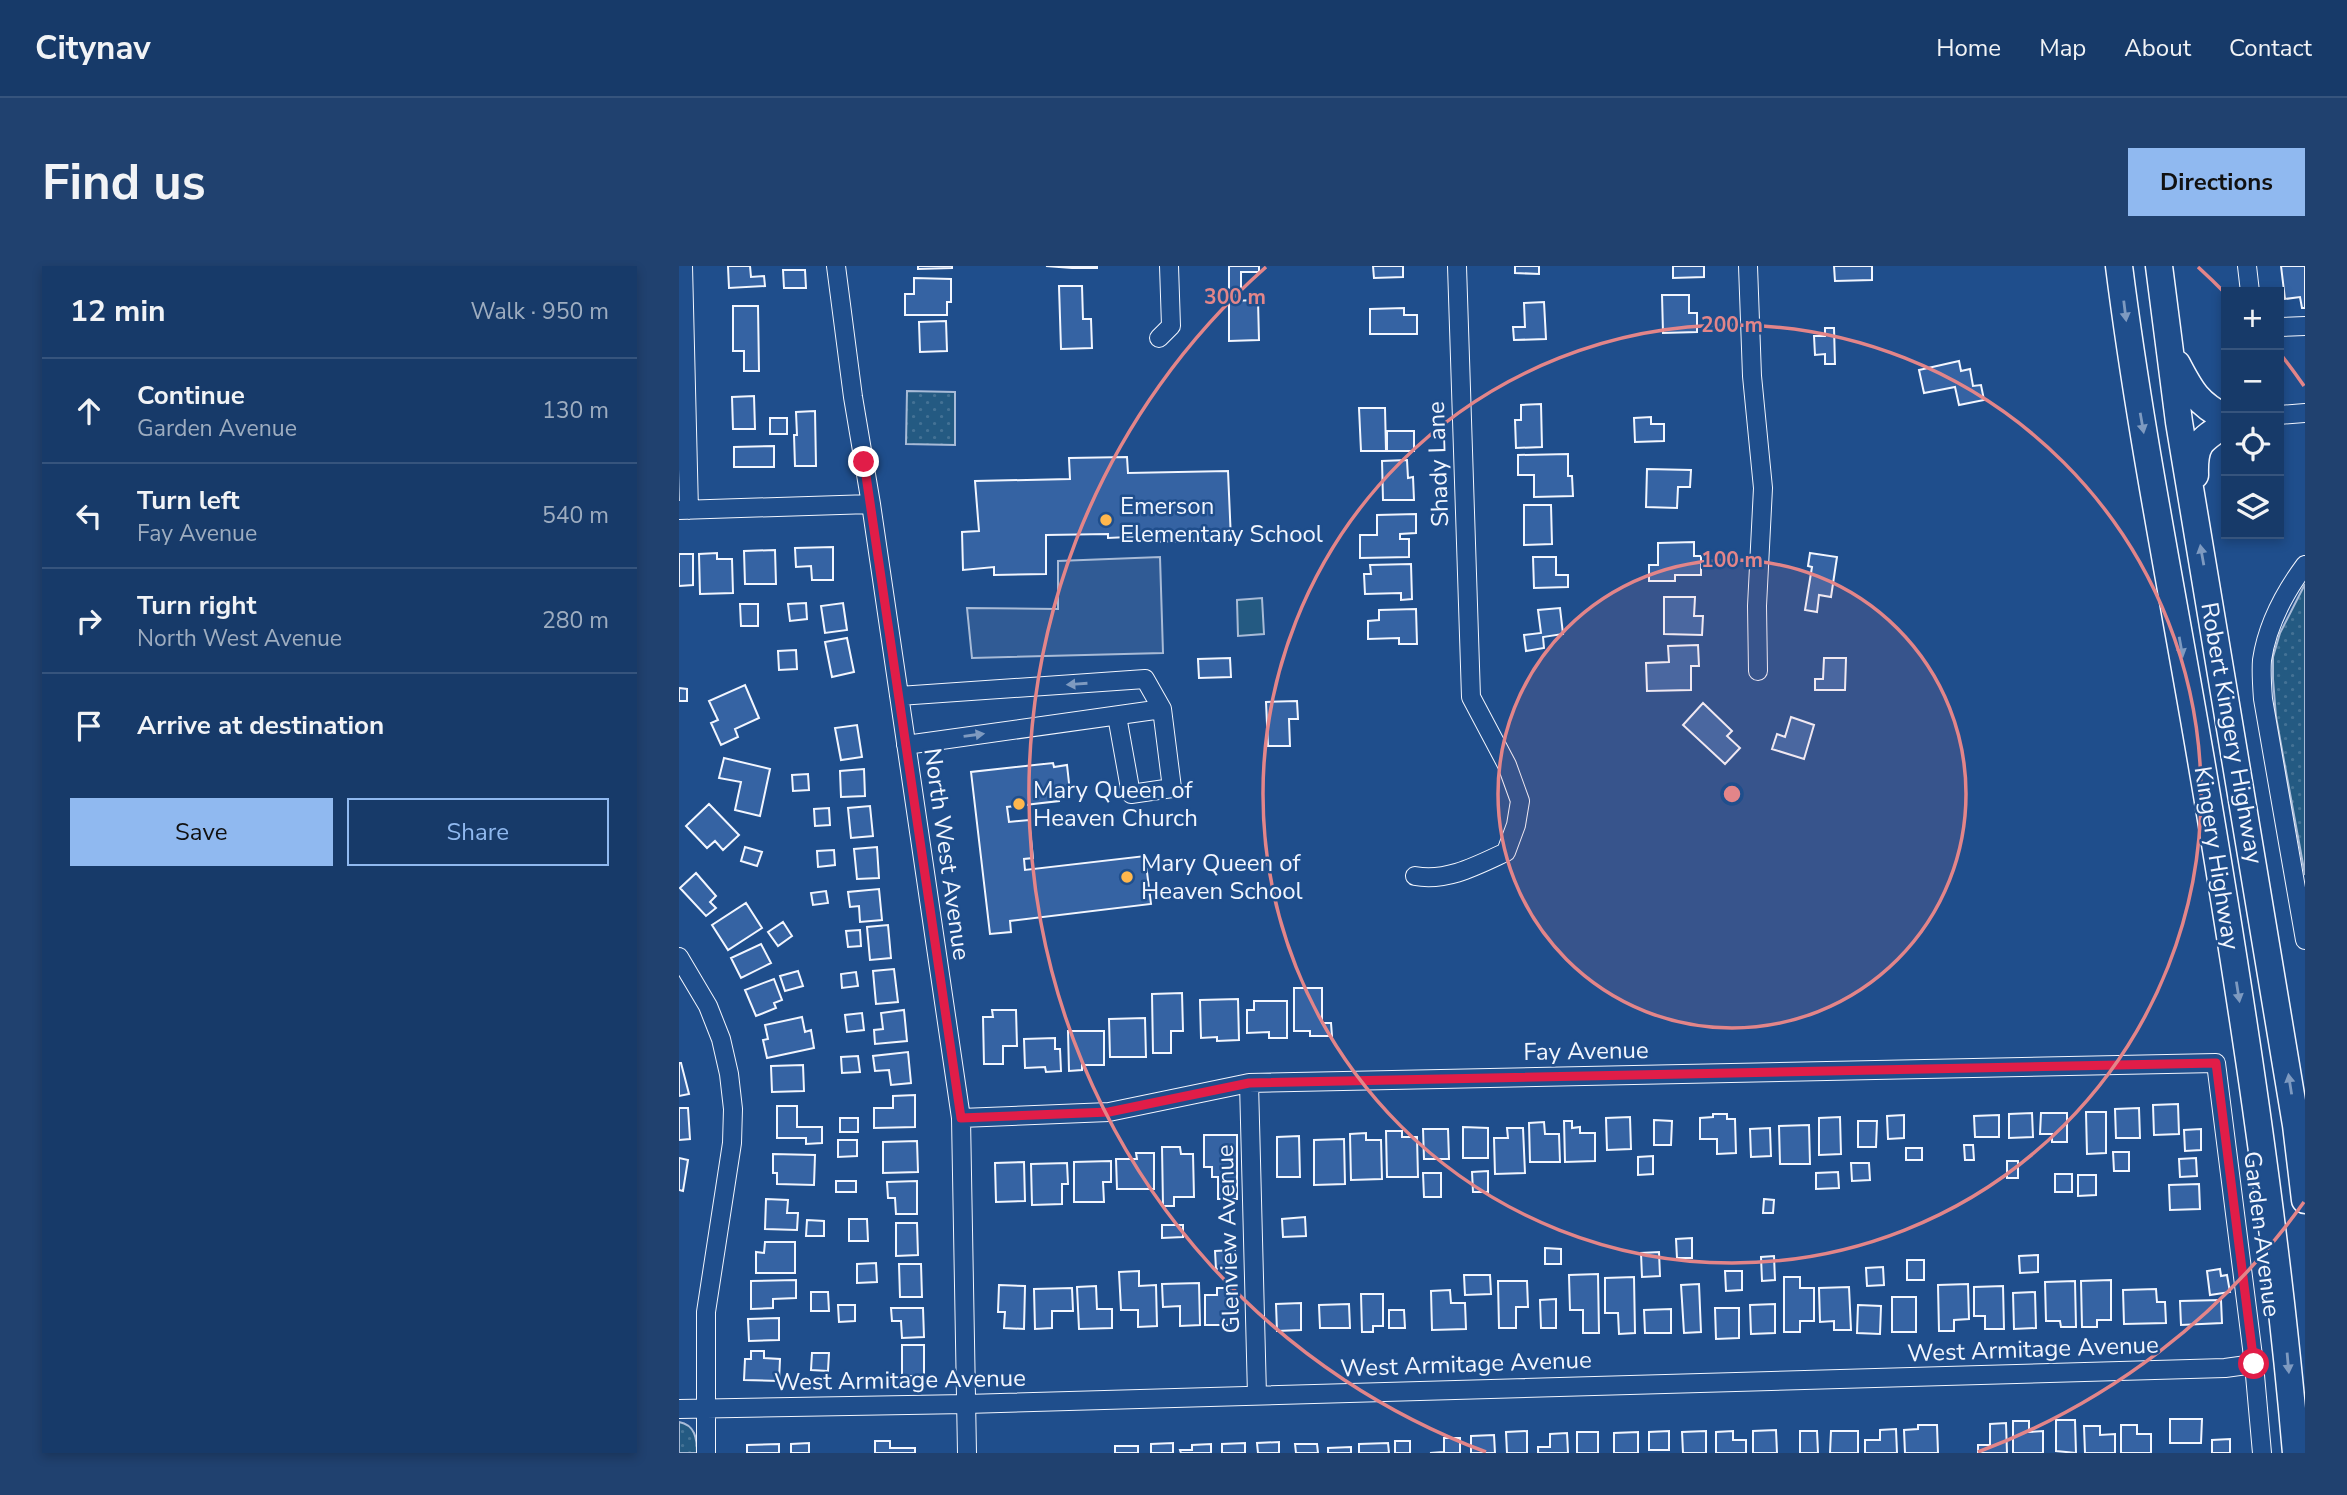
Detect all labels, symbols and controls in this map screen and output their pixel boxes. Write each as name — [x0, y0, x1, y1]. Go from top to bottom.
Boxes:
text: Citynav — [35, 26, 151, 71]
text: Home — [1936, 32, 2001, 64]
text: Map — [2039, 32, 2086, 64]
text: About — [2124, 32, 2191, 64]
text: Contact — [2229, 32, 2312, 64]
button: Directions — [2128, 148, 2305, 216]
text: Find us — [42, 149, 206, 216]
text: 300 m — [1204, 283, 1266, 311]
map controls — [2221, 287, 2284, 539]
button: + — [2221, 287, 2284, 350]
text: 12 min — [70, 291, 166, 332]
text: Walk · 950 m — [470, 296, 609, 327]
one-way arrow — [2119, 300, 2130, 322]
text: 200 m — [1701, 311, 1763, 339]
button: − — [2221, 350, 2284, 413]
text: Continue — [137, 378, 245, 413]
icon: ahead — [70, 392, 108, 430]
text: 130 m — [542, 395, 609, 426]
street label: Shady Lane — [1420, 401, 1456, 527]
one-way arrow — [2137, 412, 2148, 434]
text: Garden Avenue — [137, 413, 297, 444]
button: locate — [2221, 413, 2284, 476]
route end — [848, 446, 879, 477]
button: layers — [2221, 476, 2284, 539]
text: Turn left — [137, 483, 240, 518]
place label: Emerson Elementary School — [1120, 490, 1323, 550]
icon: left — [70, 497, 108, 535]
text: 540 m — [542, 500, 609, 531]
marker: Emerson Elementary School — [1098, 512, 1114, 528]
text: Fay Avenue — [137, 518, 257, 549]
one-way arrow — [2196, 544, 2207, 566]
text: 100 m — [1701, 546, 1763, 574]
text: Turn right — [137, 588, 256, 623]
street label: Robert Kingery Highway — [2195, 600, 2269, 866]
icon: right — [70, 602, 108, 640]
text: 280 m — [542, 605, 609, 636]
text: North West Avenue — [137, 623, 342, 654]
one-way arrow — [2176, 636, 2187, 658]
one-way arrow — [1066, 678, 1088, 689]
icon: arrive — [70, 707, 108, 745]
text: Arrive at destination — [137, 708, 384, 743]
one-way arrow — [963, 730, 985, 741]
street label: North West Avenue — [916, 746, 978, 962]
street label: Kingery Highway — [2188, 764, 2246, 952]
place label: Mary Queen of Heaven Church — [1033, 774, 1198, 834]
centre of rings — [1720, 782, 1744, 806]
marker: Mary Queen of Heaven Church — [1011, 796, 1027, 812]
button: Save — [70, 798, 333, 866]
button: Share — [347, 798, 609, 866]
place label: Mary Queen of Heaven School — [1141, 847, 1303, 907]
marker: Mary Queen of Heaven School — [1119, 869, 1135, 885]
one-way arrow — [2233, 981, 2244, 1003]
street label: Fay Avenue — [1523, 1034, 1649, 1068]
one-way arrow — [2284, 1073, 2295, 1095]
street label: Glenview Avenue — [1209, 1144, 1247, 1334]
street label: Garden Avenue — [2236, 1149, 2288, 1319]
street label: West Armitage Avenue — [1907, 1329, 2159, 1369]
street label: West Armitage Avenue — [1340, 1344, 1592, 1384]
route start — [2238, 1348, 2269, 1379]
one-way arrow — [2283, 1352, 2294, 1374]
street label: West Armitage Avenue — [774, 1362, 1026, 1398]

